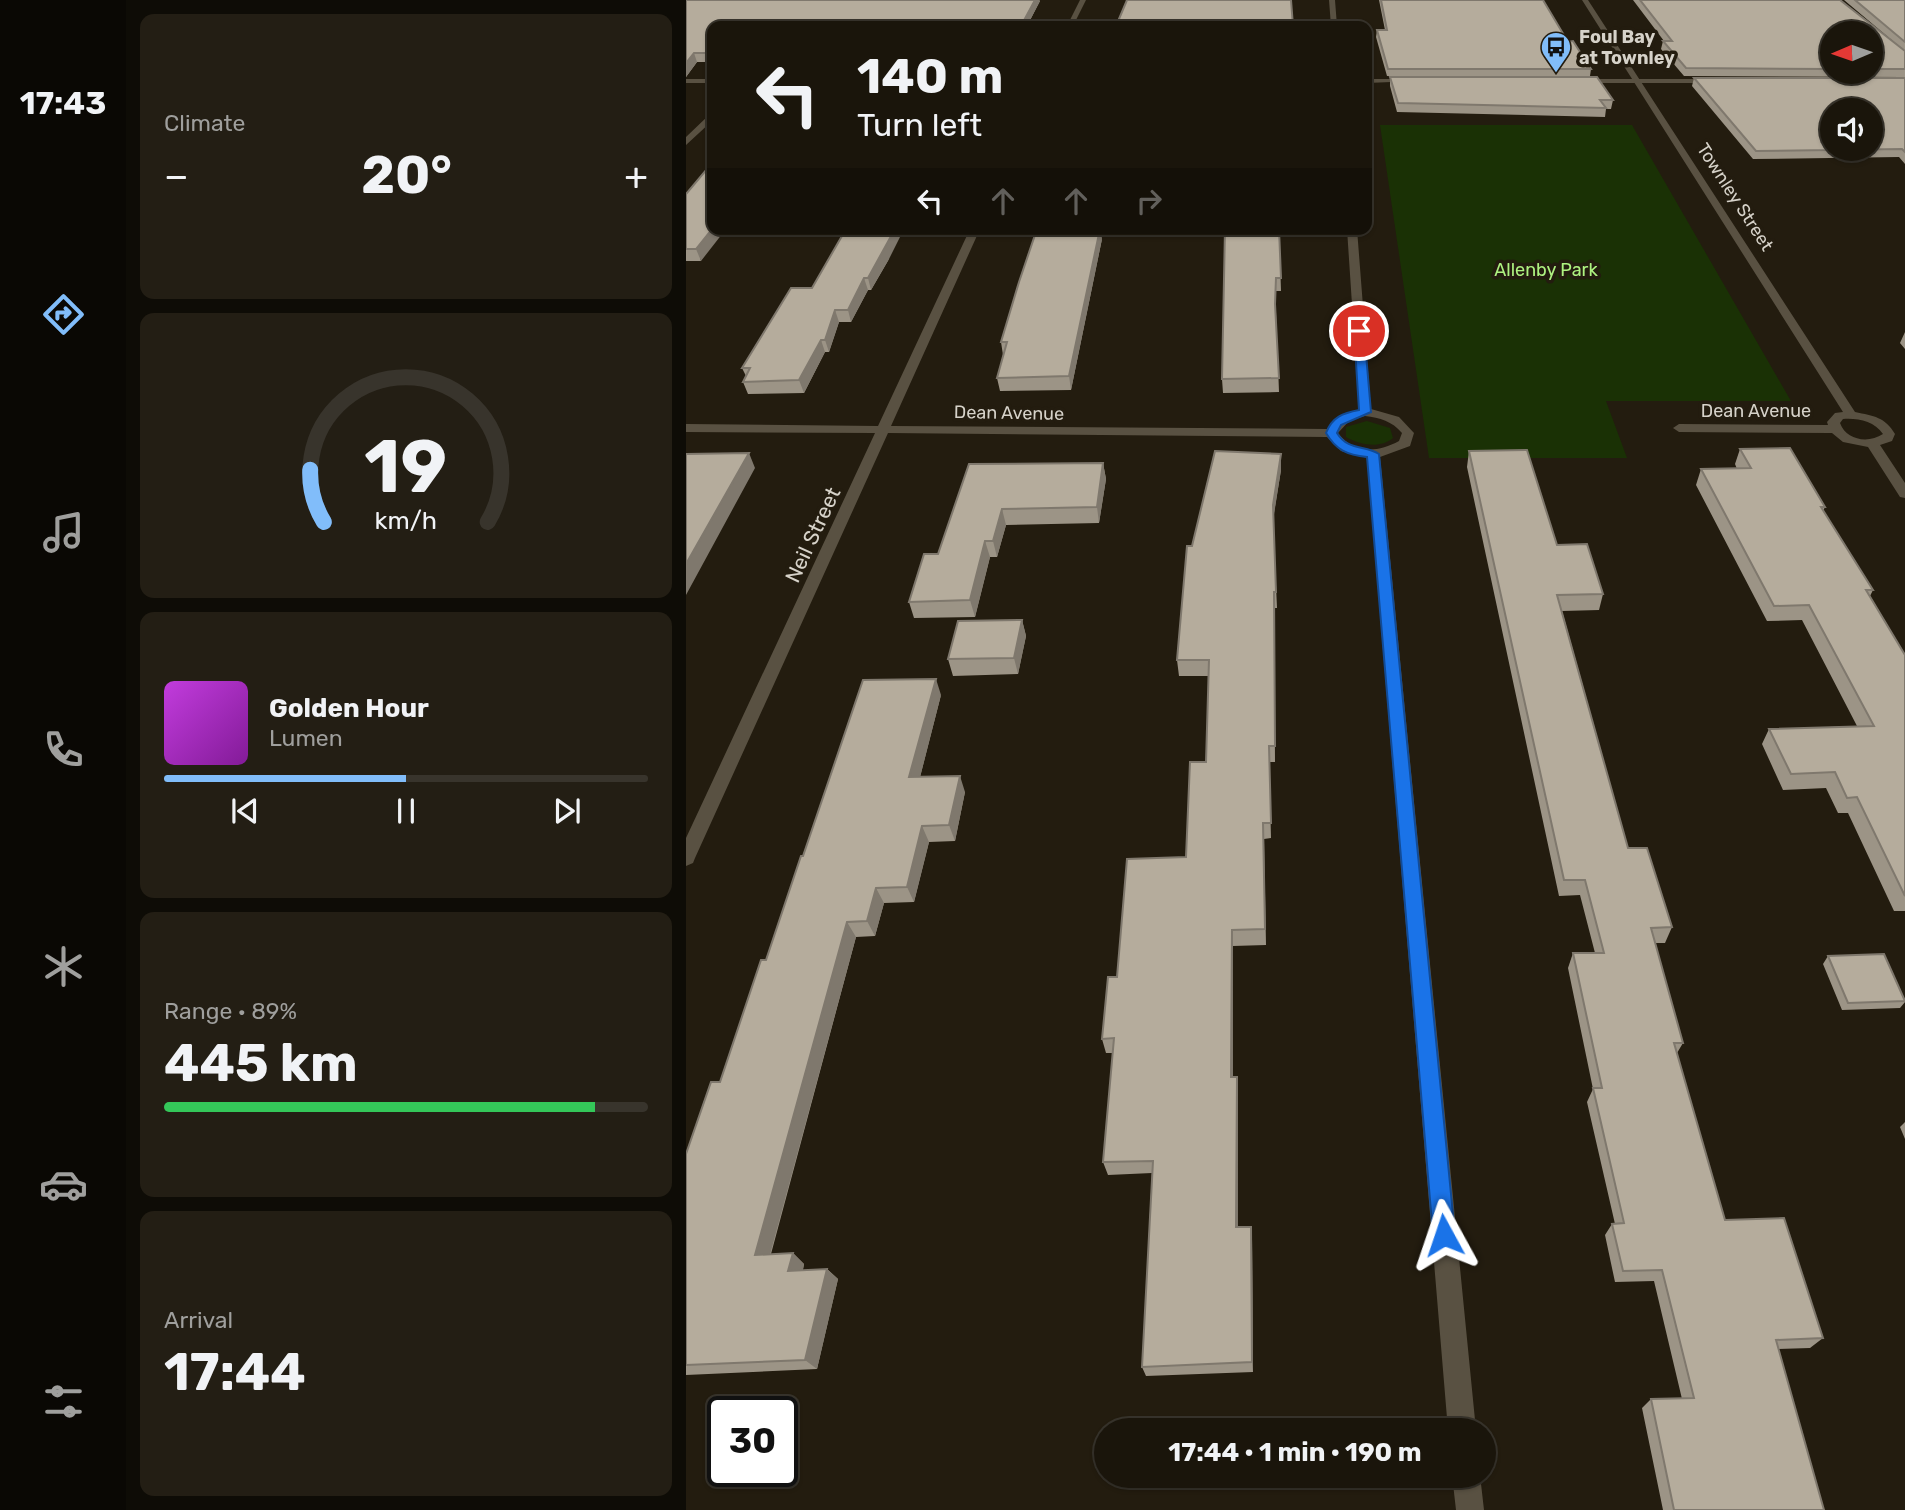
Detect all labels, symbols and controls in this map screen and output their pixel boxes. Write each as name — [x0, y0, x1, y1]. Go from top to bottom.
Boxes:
north arrow — [1820, 21, 1883, 84]
map controls — [1820, 21, 1883, 161]
place label: Foul Bay at Townley — [1579, 26, 1675, 69]
bus stop icon: Foul Bay at Townley — [1539, 30, 1573, 74]
text: 140 m — [857, 47, 1003, 105]
icon: left — [742, 49, 833, 140]
text: 17:43 — [20, 84, 106, 122]
button: sound — [1820, 98, 1883, 161]
text: Turn left — [857, 106, 982, 144]
text: Climate — [164, 109, 245, 137]
street label: Townley Street — [1692, 139, 1778, 255]
text: 20° — [361, 144, 452, 206]
text: − — [164, 153, 189, 199]
text: + — [624, 153, 648, 199]
icon: left — [911, 182, 949, 220]
icon: ahead — [984, 182, 1022, 220]
icon: ahead — [1057, 182, 1095, 220]
icon: right — [1130, 182, 1168, 220]
park label: Allenby Park — [1494, 259, 1598, 281]
icon: directions — [39, 290, 88, 339]
pin — [1329, 301, 1389, 361]
icon: arrive — [1340, 312, 1378, 350]
street label: Dean Avenue — [1701, 400, 1811, 422]
street label: Dean Avenue — [954, 401, 1064, 425]
text: 19 — [365, 424, 447, 510]
street label: Neil Street — [780, 483, 846, 586]
text: km/h — [375, 506, 437, 535]
icon: music — [39, 508, 88, 557]
text: Golden Hour — [269, 693, 429, 724]
text: Lumen — [269, 724, 343, 752]
icon: phone — [39, 725, 88, 774]
icon: previous — [226, 792, 264, 830]
icon: pause — [387, 792, 425, 830]
icon: next — [548, 792, 586, 830]
icon: climate — [39, 942, 88, 991]
text: Range · 89% — [164, 997, 297, 1025]
text: 445 km — [164, 1032, 358, 1094]
icon: car — [39, 1160, 88, 1209]
position arrow — [1407, 1198, 1481, 1272]
text: Arrival — [164, 1306, 233, 1334]
text: 17:44 — [164, 1341, 306, 1403]
icon: filters — [39, 1377, 88, 1426]
speed limit sign: 30 — [707, 1396, 798, 1487]
text: 17:44 · 1 min · 190 m — [1168, 1437, 1422, 1468]

